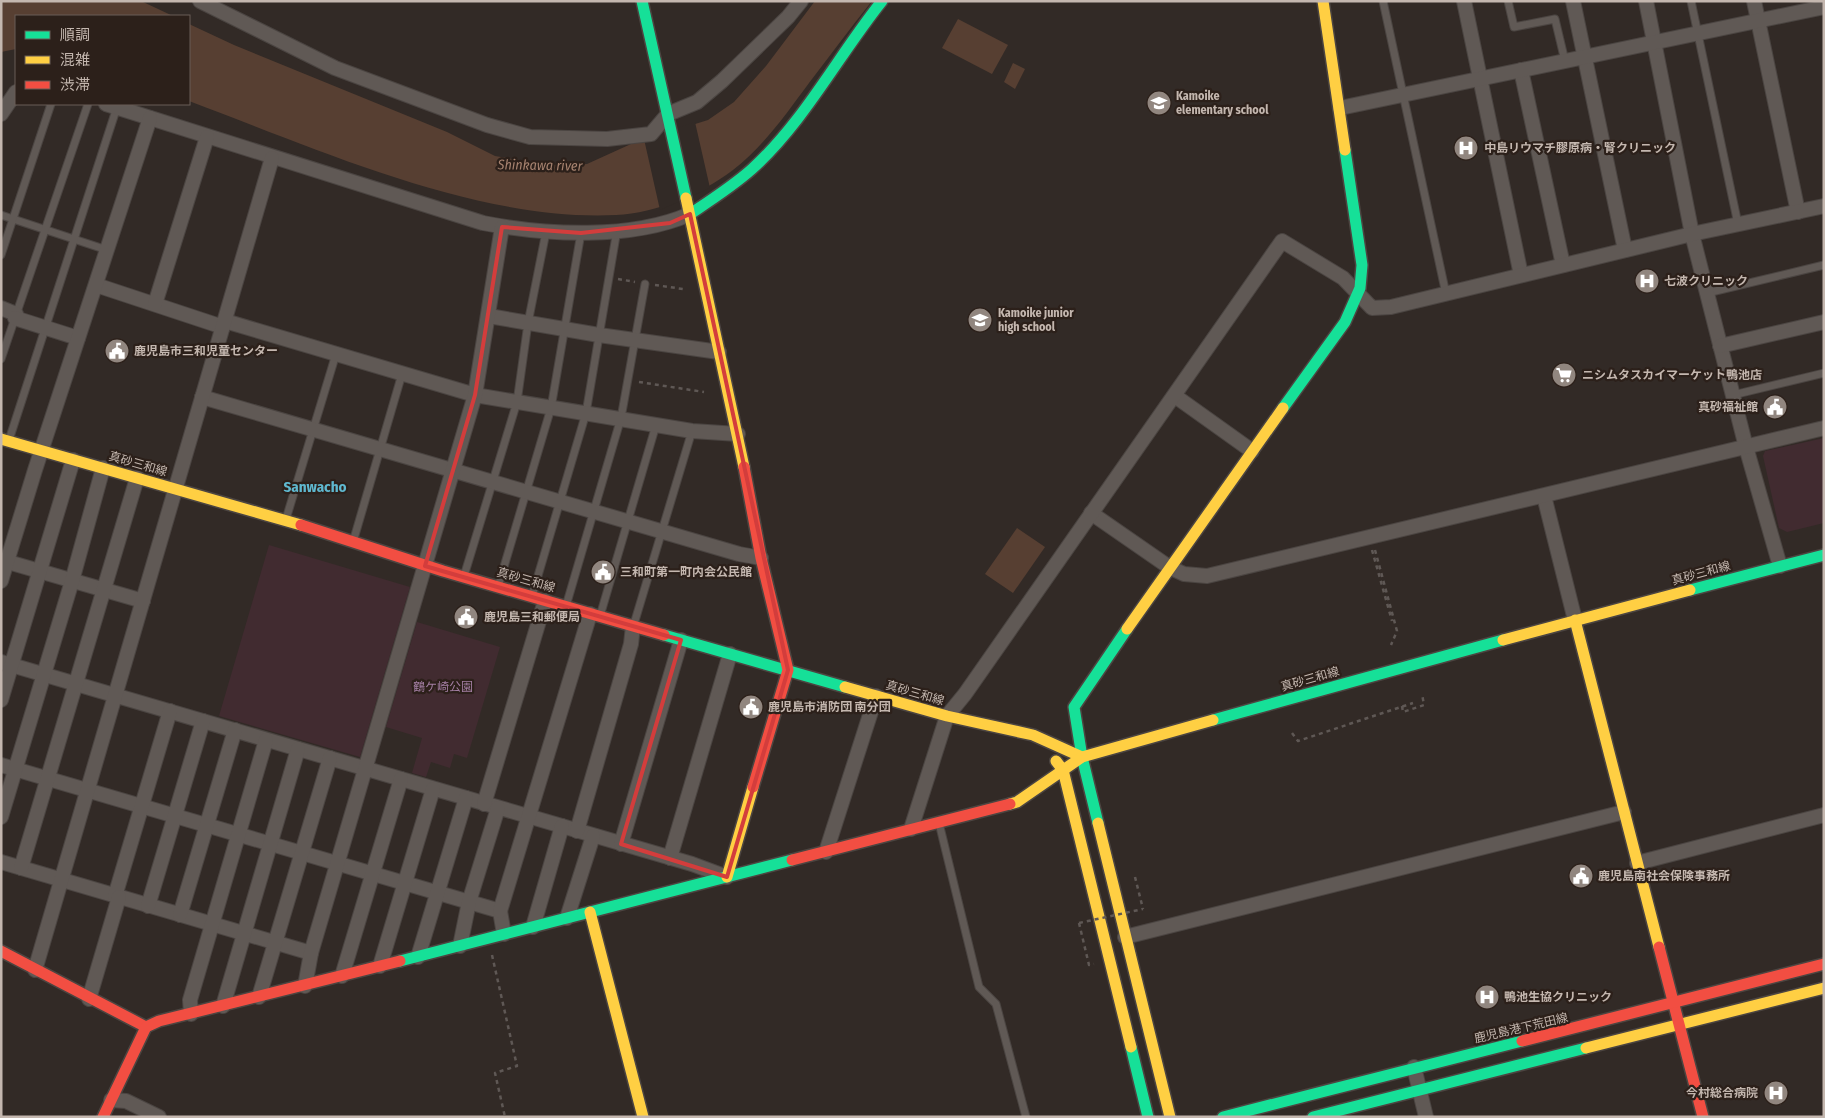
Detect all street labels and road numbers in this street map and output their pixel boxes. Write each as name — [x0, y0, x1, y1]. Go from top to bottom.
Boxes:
street label: 真砂三和線 — [107, 449, 169, 479]
street label: 真砂三和線 — [1670, 558, 1732, 588]
street label: 真砂三和線 — [495, 565, 557, 595]
street label: 真砂三和線 — [1279, 664, 1341, 694]
street label: 真砂三和線 — [884, 678, 946, 708]
street label: 鹿児島港下荒田線 — [1473, 1010, 1569, 1046]

